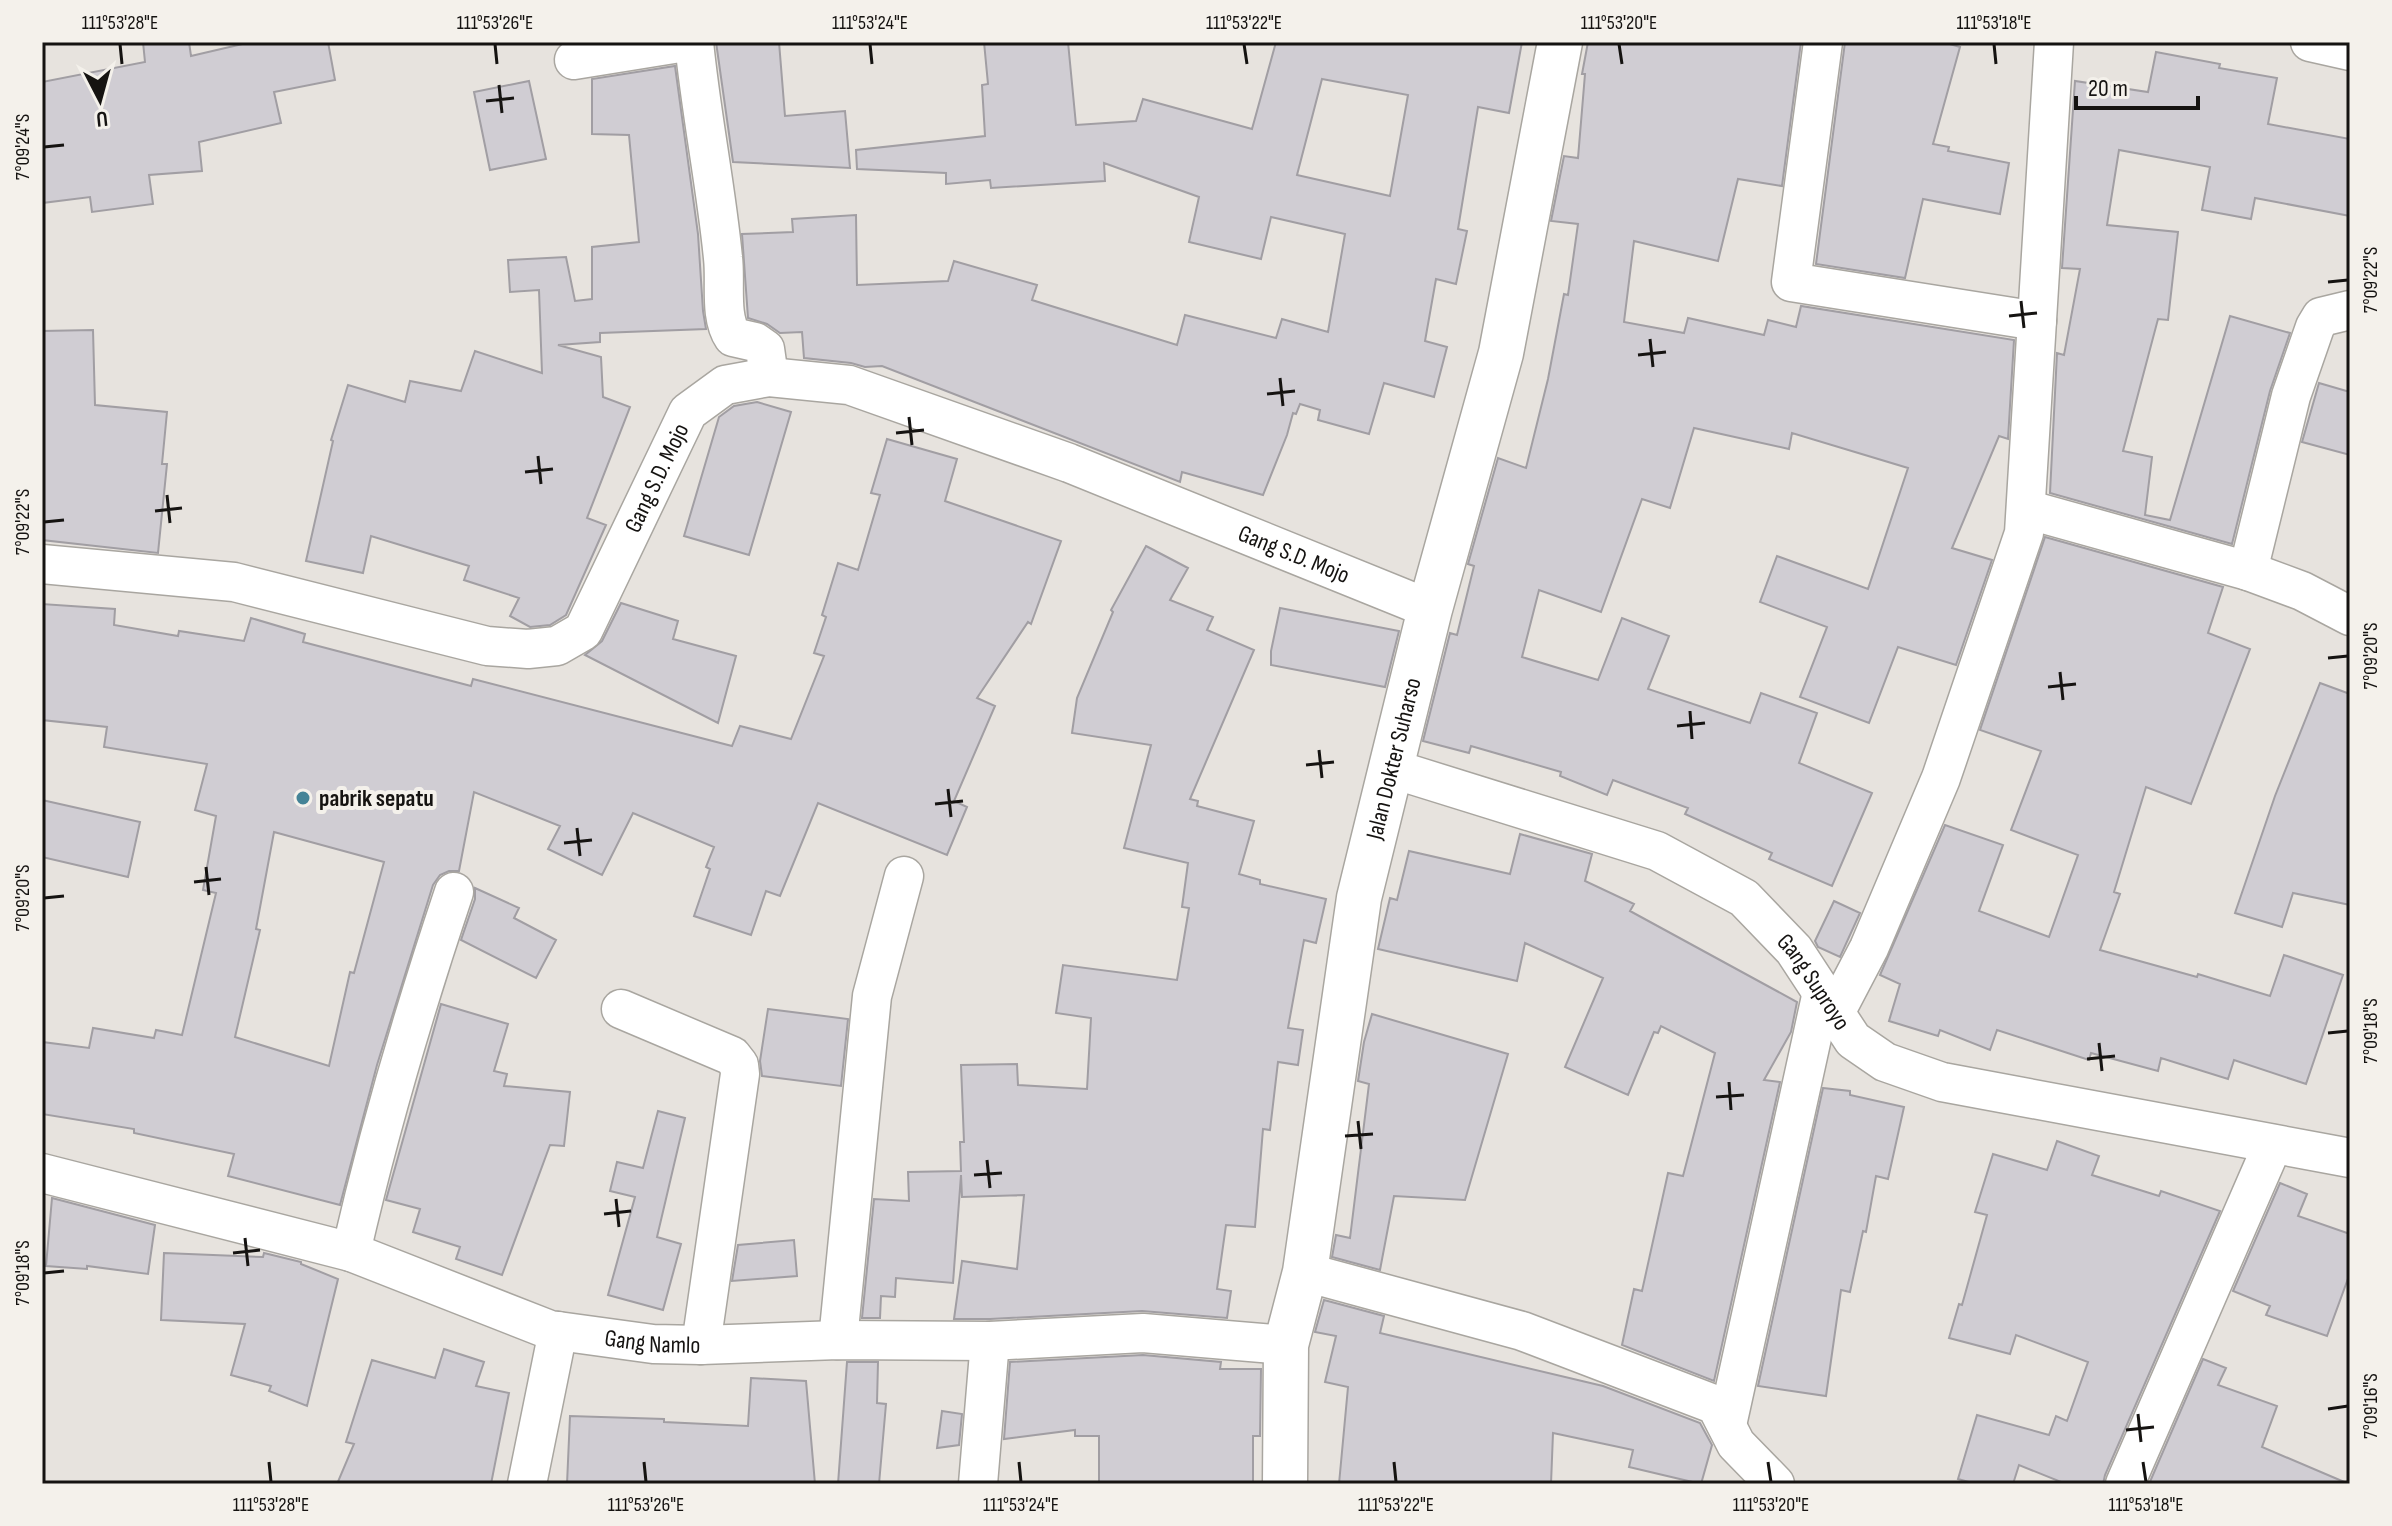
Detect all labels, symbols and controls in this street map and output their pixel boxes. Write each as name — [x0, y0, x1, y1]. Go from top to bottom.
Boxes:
text: 111°53'28"E — [82, 11, 158, 35]
text: 111°53'26"E — [457, 11, 533, 35]
text: 111°53'24"E — [832, 11, 908, 35]
text: 111°53'22"E — [1206, 11, 1282, 35]
text: 111°53'20"E — [1581, 11, 1657, 35]
text: 111°53'18"E — [1956, 11, 2032, 35]
north arrow — [60, 60, 140, 140]
scale bar — [2076, 60, 2198, 110]
text: 20 m — [2088, 74, 2128, 103]
text: U — [95, 104, 109, 132]
text: 7°09'24"S — [11, 114, 35, 180]
text: 7°09'22"S — [2359, 247, 2383, 313]
street label: Gang S.D. Mojo — [618, 419, 695, 537]
text: 7°09'22"S — [11, 489, 35, 555]
street label: Gang S.D. Mojo — [1234, 519, 1354, 590]
text: 7°09'20"S — [2359, 622, 2383, 690]
street label: Jalan Dokter Suharso — [1360, 675, 1428, 843]
place label: pabrik sepatu — [319, 784, 434, 813]
marker: pabrik sepatu — [294, 789, 312, 807]
text: 7°09'20"S — [11, 864, 35, 932]
street label: Gang Suproyo — [1771, 927, 1856, 1036]
text: 7°09'18"S — [2359, 998, 2383, 1064]
text: 7°09'18"S — [11, 1240, 35, 1306]
street label: Gang Namlo — [603, 1324, 701, 1360]
text: 7°09'16"S — [2359, 1373, 2383, 1439]
text: 111°53'28"E — [233, 1493, 309, 1517]
text: 111°53'26"E — [608, 1493, 684, 1517]
text: 111°53'24"E — [983, 1493, 1059, 1517]
text: 111°53'22"E — [1358, 1493, 1434, 1517]
text: 111°53'20"E — [1733, 1493, 1809, 1517]
text: 111°53'18"E — [2108, 1493, 2184, 1517]

